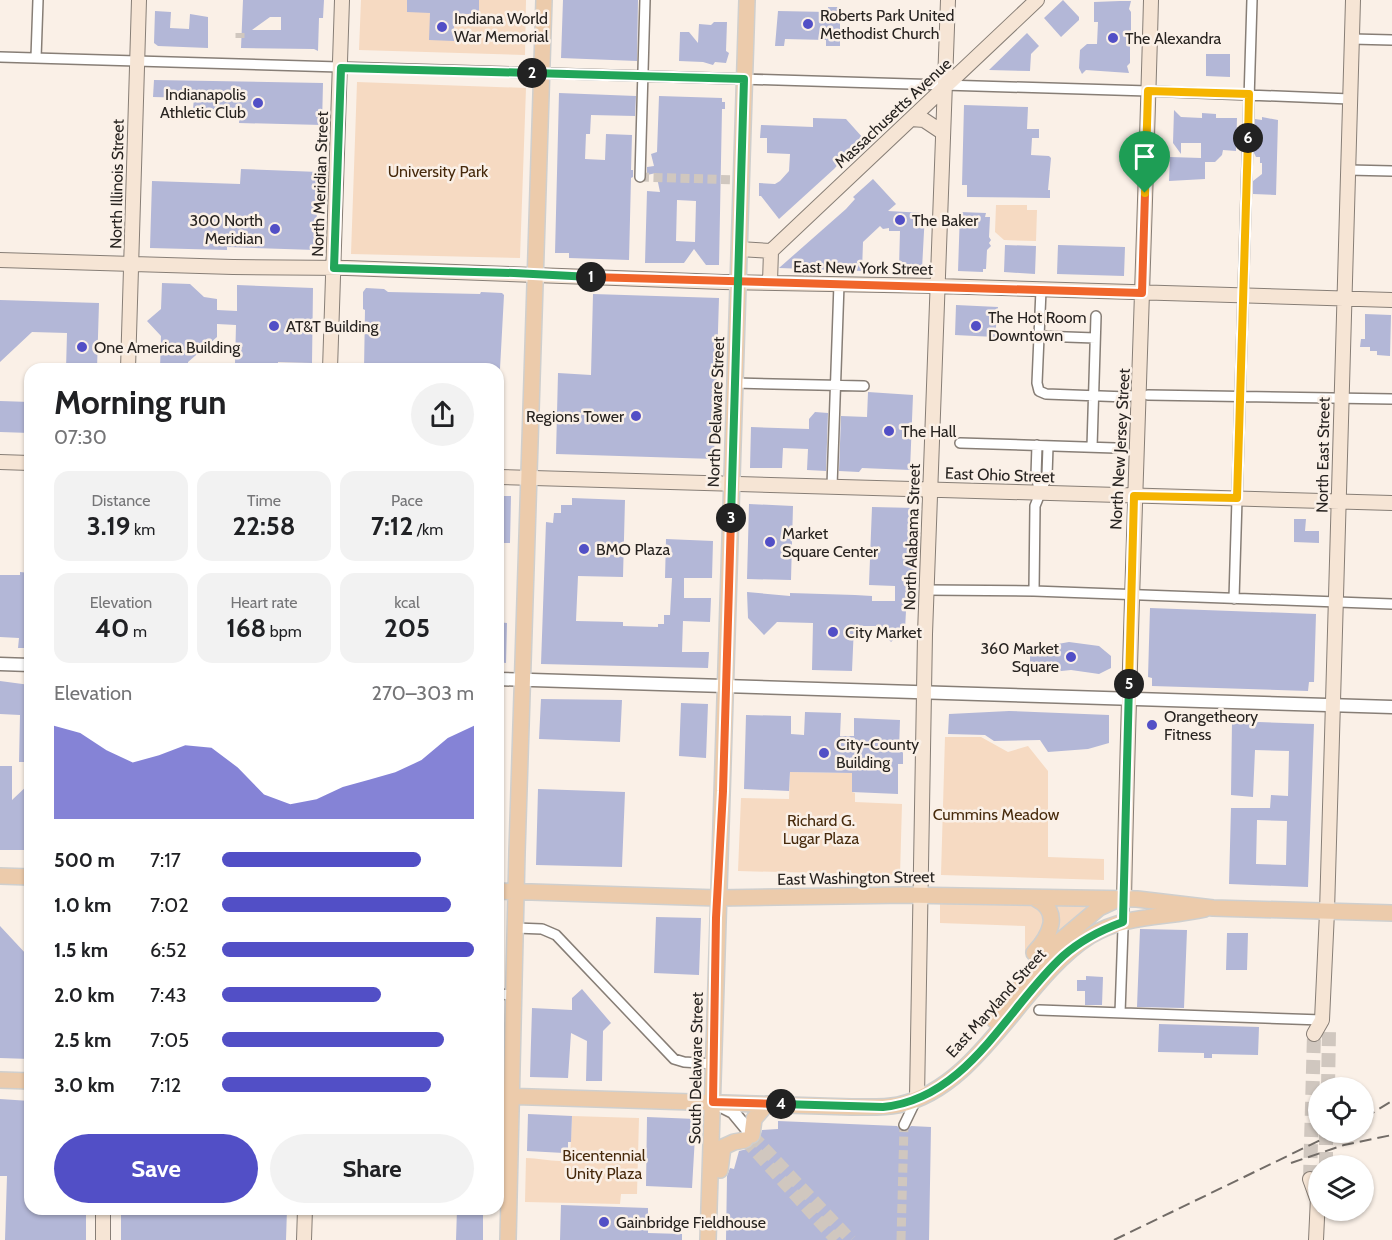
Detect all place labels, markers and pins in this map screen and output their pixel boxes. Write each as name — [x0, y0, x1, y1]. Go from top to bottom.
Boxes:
place label: Roberts Park United Methodist Church — [820, 6, 954, 43]
place label: Indiana World War Memorial — [454, 9, 549, 46]
marker: Roberts Park United Methodist Church — [801, 17, 815, 31]
marker: Indiana World War Memorial — [435, 20, 449, 34]
place label: The Alexandra — [1125, 29, 1221, 48]
marker: The Alexandra — [1106, 31, 1120, 45]
pin: 2 — [517, 58, 547, 88]
place label: Indianapolis Athletic Club — [160, 85, 246, 122]
marker: Indianapolis Athletic Club — [251, 96, 265, 110]
pin: 6 — [1233, 123, 1263, 153]
pin — [1119, 131, 1170, 193]
place label: 300 North Meridian — [189, 211, 263, 248]
place label: The Baker — [912, 211, 979, 230]
marker: The Baker — [893, 213, 907, 227]
marker: 300 North Meridian — [268, 222, 282, 236]
pin: 1 — [576, 262, 606, 292]
place label: The Hot Room Downtown — [988, 308, 1087, 345]
place label: AT&T Building — [286, 317, 379, 336]
marker: AT&T Building — [267, 319, 281, 333]
marker: The Hot Room Downtown — [969, 319, 983, 333]
place label: One America Building — [94, 338, 241, 357]
marker: One America Building — [75, 340, 89, 354]
place label: Regions Tower — [526, 407, 625, 426]
marker: Regions Tower — [629, 409, 643, 423]
place label: The Hall — [901, 422, 956, 441]
marker: The Hall — [882, 424, 896, 438]
pin: 3 — [716, 503, 746, 533]
place label: Market Square Center — [782, 524, 879, 561]
marker: Market Square Center — [763, 535, 777, 549]
place label: BMO Plaza — [596, 540, 670, 559]
marker: BMO Plaza — [577, 542, 591, 556]
place label: City Market — [845, 623, 922, 642]
marker: City Market — [826, 625, 840, 639]
place label: 360 Market Square — [980, 639, 1060, 676]
marker: 360 Market Square — [1064, 650, 1078, 664]
pin: 5 — [1114, 669, 1144, 699]
place label: Orangetheory Fitness — [1164, 707, 1258, 744]
marker: Orangetheory Fitness — [1145, 718, 1159, 732]
place label: City-County Building — [836, 735, 919, 772]
marker: City-County Building — [817, 746, 831, 760]
pin: 4 — [766, 1089, 796, 1119]
place label: Gainbridge Fieldhouse — [616, 1213, 766, 1232]
marker: Gainbridge Fieldhouse — [597, 1215, 611, 1229]

